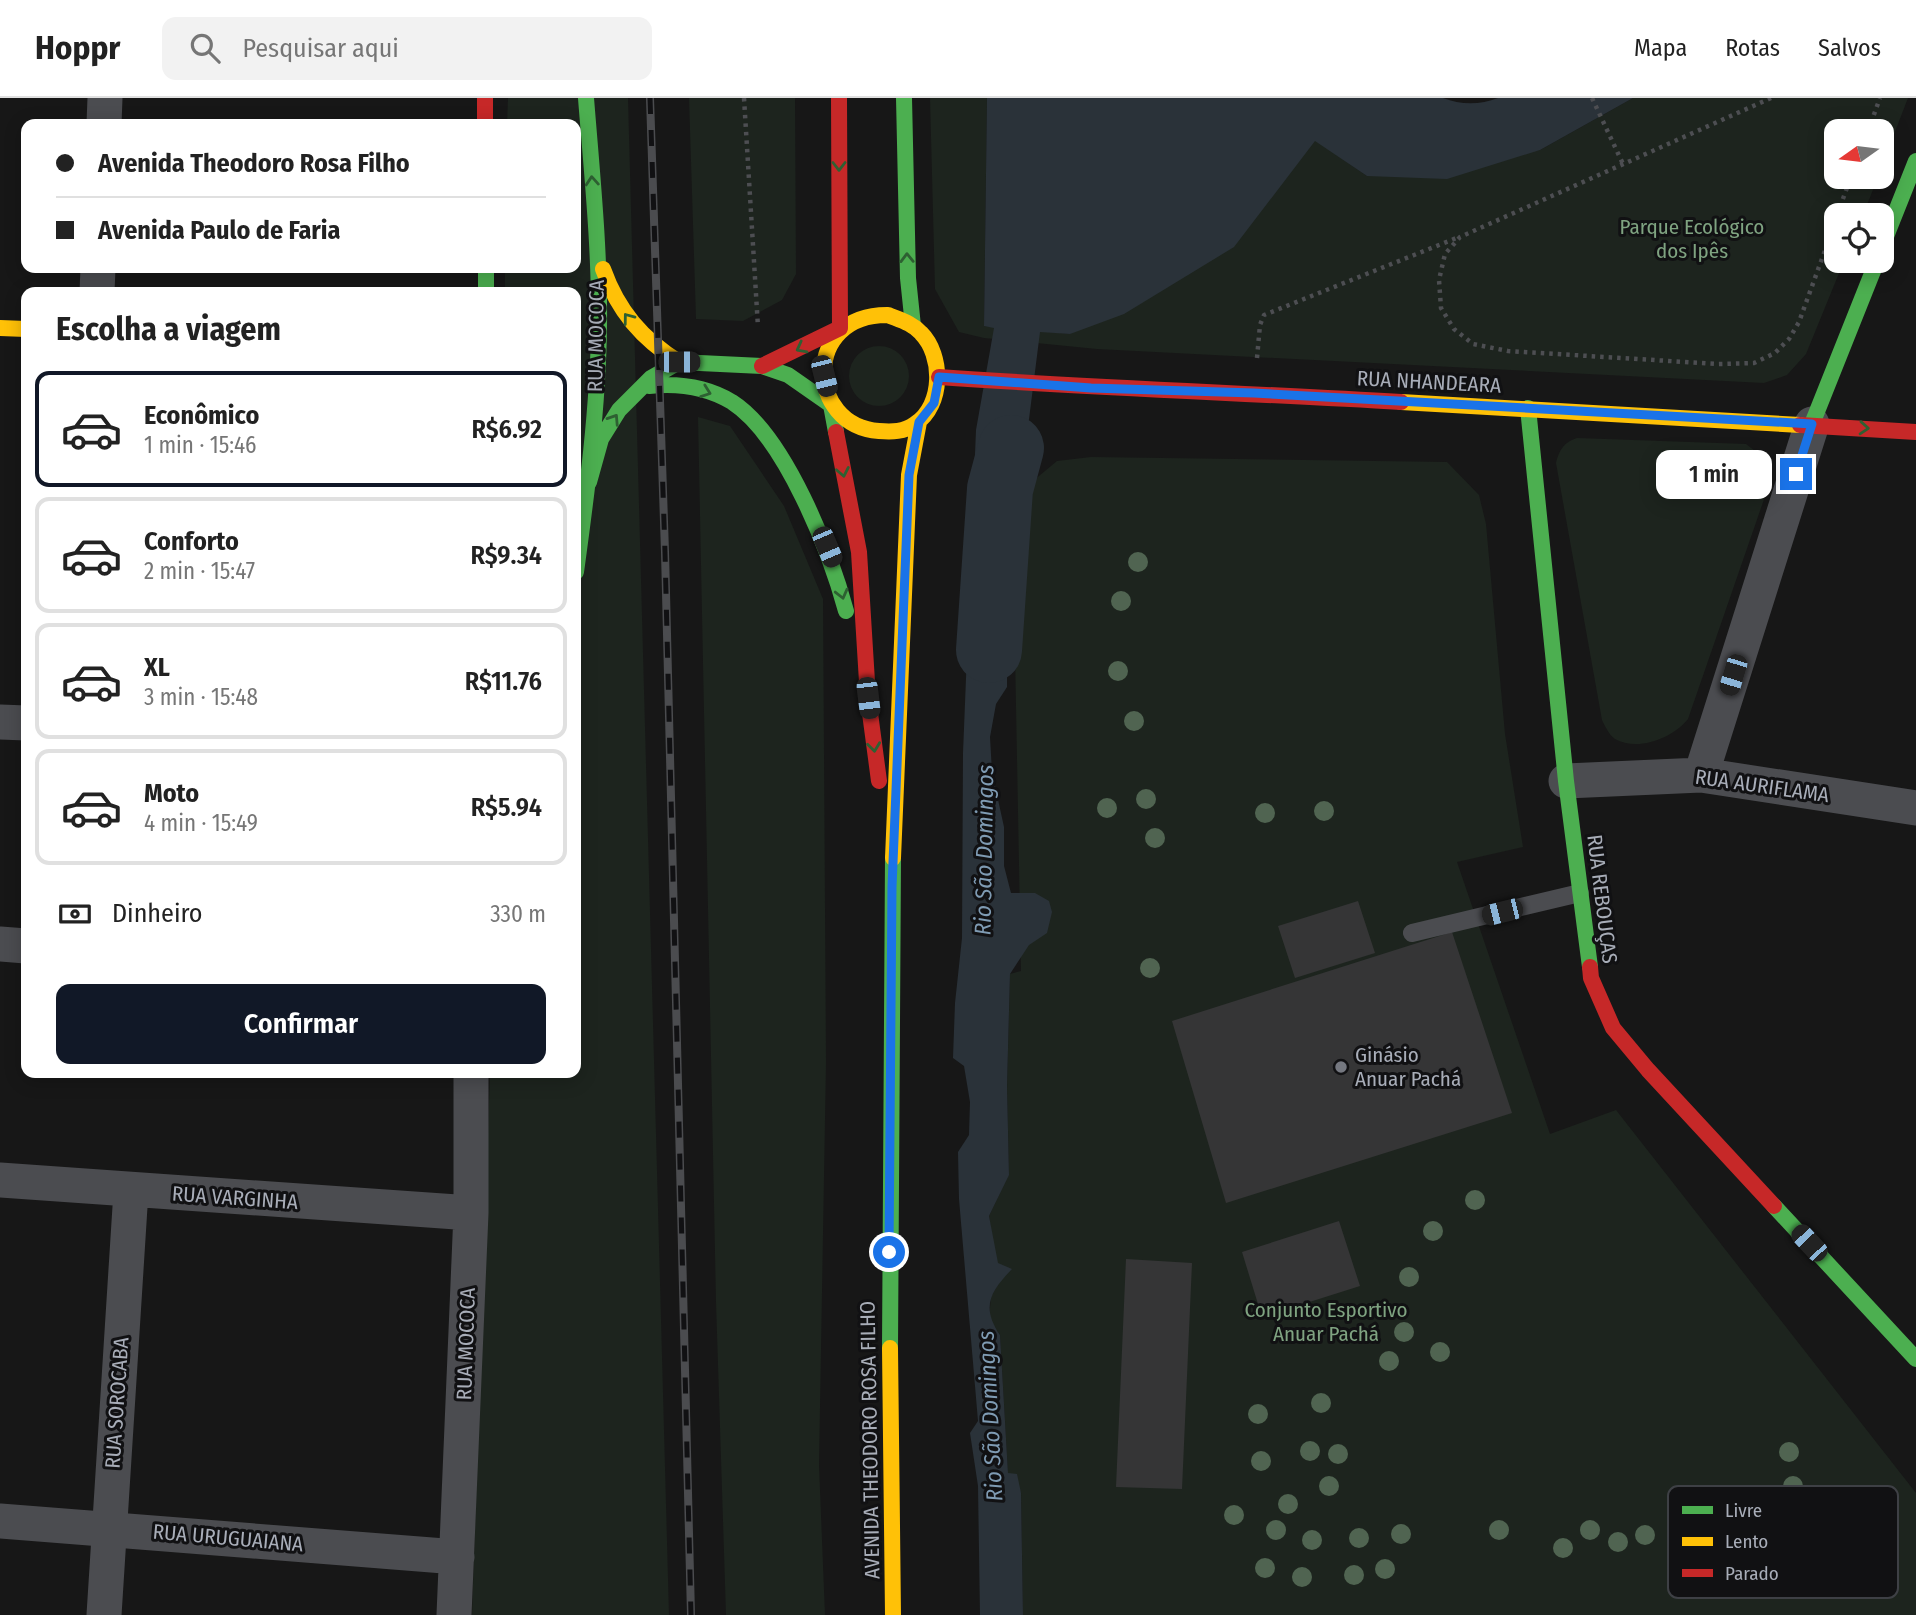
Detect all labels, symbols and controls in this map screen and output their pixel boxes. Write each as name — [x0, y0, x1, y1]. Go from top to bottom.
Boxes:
search box — [162, 17, 652, 80]
text: Hoppr — [35, 28, 120, 68]
icon: search — [186, 29, 224, 67]
text: Pesquisar aqui — [242, 33, 399, 64]
text: Mapa — [1634, 34, 1687, 62]
text: Rotas — [1725, 34, 1780, 62]
text: Salvos — [1818, 34, 1881, 62]
north arrow — [1824, 119, 1894, 189]
map controls — [1824, 119, 1894, 273]
text: Avenida Theodoro Rosa Filho — [98, 148, 410, 179]
one-way arrow — [831, 161, 847, 172]
one-way arrow — [585, 175, 600, 186]
button: locate — [1824, 203, 1894, 273]
park label: Parque Ecológico dos Ipês — [1620, 214, 1764, 264]
text: Avenida Paulo de Faria — [98, 215, 341, 246]
one-way arrow — [900, 252, 915, 263]
street label: RUA MOCOCA — [582, 280, 610, 392]
text: Escolha a viagem — [56, 310, 281, 348]
one-way arrow — [623, 314, 636, 326]
one-way arrow — [796, 340, 808, 353]
car — [659, 352, 701, 373]
car — [809, 353, 840, 399]
street label: RUA NHANDEARA — [1356, 365, 1502, 399]
one-way arrow — [700, 384, 712, 398]
icon: car — [60, 398, 123, 461]
text: Econômico — [144, 400, 259, 431]
text: R$6.92 — [471, 414, 542, 445]
one-way arrow — [605, 414, 618, 427]
one-way arrow — [1859, 420, 1870, 435]
text: 1 min · 15:46 — [144, 431, 257, 459]
callout: 1 min — [1656, 450, 1772, 498]
route end — [1780, 458, 1812, 490]
text: 1 min — [1689, 460, 1739, 488]
one-way arrow — [835, 466, 850, 478]
icon: car — [60, 524, 123, 587]
car — [810, 524, 845, 570]
text: Conforto — [144, 526, 239, 557]
text: R$9.34 — [471, 540, 542, 571]
text: 2 min · 15:47 — [144, 557, 255, 585]
one-way arrow — [834, 588, 848, 600]
icon: car — [60, 650, 123, 713]
text: XL — [144, 652, 170, 683]
car — [1717, 652, 1750, 698]
text: R$11.76 — [465, 666, 542, 697]
car — [856, 676, 881, 720]
text: 3 min · 15:48 — [144, 683, 258, 711]
one-way arrow — [867, 741, 882, 752]
water label: Rio São Domingos — [969, 764, 999, 936]
street label: RUA AURIFLAMA — [1693, 764, 1831, 808]
icon: car — [60, 776, 123, 839]
text: Moto — [144, 778, 199, 809]
text: R$5.94 — [471, 792, 542, 823]
text: 4 min · 15:49 — [144, 809, 258, 837]
street label: RUA REBOUÇAS — [1581, 833, 1623, 965]
icon: cash — [56, 895, 94, 933]
car — [1480, 897, 1525, 927]
text: Dinheiro — [112, 898, 202, 929]
text: 330 m — [490, 900, 546, 928]
button: Confirmar — [56, 984, 546, 1064]
place label: Ginásio Anuar Pachá — [1355, 1042, 1461, 1092]
marker: Ginásio Anuar Pachá — [1333, 1059, 1349, 1075]
street label: RUA VARGINHA — [171, 1181, 299, 1215]
car — [1787, 1220, 1832, 1266]
route start — [873, 1236, 905, 1268]
street label: RUA MOCOCA — [451, 1287, 481, 1401]
park label: Conjunto Esportivo Anuar Pachá — [1245, 1297, 1407, 1347]
street label: AVENIDA THEODORO ROSA FILHO — [855, 1301, 885, 1579]
water label: Rio São Domingos — [972, 1330, 1008, 1502]
street label: RUA SOROCABA — [99, 1336, 135, 1470]
legend — [1668, 1486, 1898, 1598]
text: Livre — [1725, 1499, 1762, 1522]
street label: RUA URUGUAIANA — [152, 1518, 304, 1558]
text: Lento — [1725, 1530, 1768, 1553]
text: Parado — [1725, 1562, 1779, 1585]

